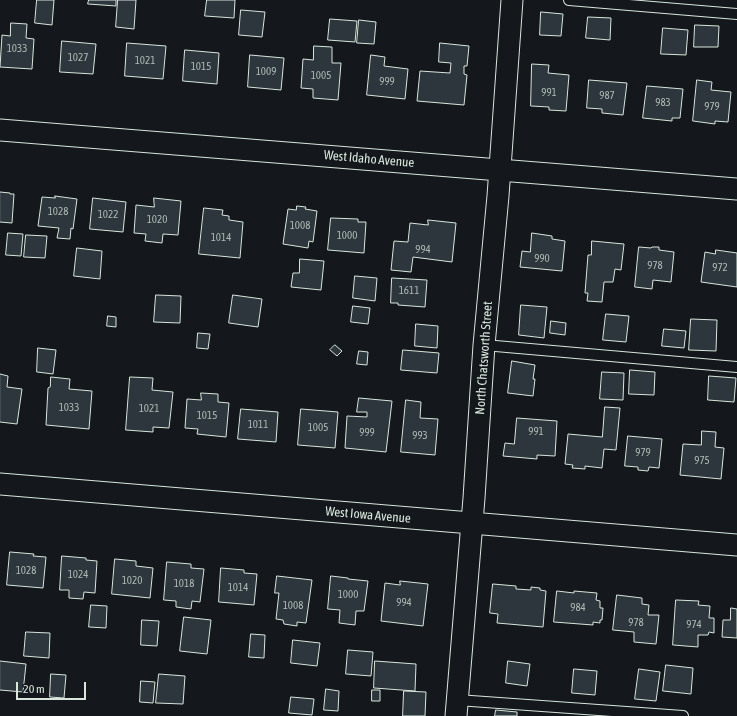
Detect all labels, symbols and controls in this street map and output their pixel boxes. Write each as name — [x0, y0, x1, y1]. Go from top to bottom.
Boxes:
house number: 1033 — [7, 42, 27, 56]
house number: 1027 — [68, 51, 88, 65]
house number: 1021 — [135, 54, 155, 68]
house number: 1015 — [191, 60, 211, 74]
house number: 1009 — [256, 65, 276, 79]
house number: 1005 — [311, 69, 331, 83]
house number: 999 — [379, 75, 395, 89]
house number: 991 — [541, 86, 557, 100]
house number: 987 — [599, 89, 615, 103]
house number: 983 — [655, 96, 671, 110]
house number: 979 — [704, 100, 720, 114]
street label: West Idaho Avenue — [323, 147, 415, 171]
house number: 1028 — [48, 205, 68, 219]
house number: 1022 — [98, 208, 118, 222]
house number: 1020 — [147, 213, 167, 227]
house number: 1008 — [290, 219, 310, 233]
house number: 1000 — [337, 229, 357, 243]
house number: 1014 — [211, 231, 231, 245]
house number: 994 — [415, 243, 431, 257]
house number: 990 — [534, 252, 550, 266]
house number: 978 — [647, 259, 663, 273]
house number: 972 — [712, 261, 728, 275]
house number: 1611 — [399, 284, 419, 298]
street label: North Chatsworth Street — [472, 301, 496, 415]
house number: 1033 — [59, 401, 79, 415]
house number: 1021 — [139, 402, 159, 416]
house number: 1015 — [197, 409, 217, 423]
house number: 1011 — [248, 418, 268, 432]
house number: 1005 — [308, 421, 328, 435]
house number: 991 — [528, 425, 544, 439]
house number: 999 — [359, 426, 375, 440]
house number: 993 — [412, 429, 428, 443]
house number: 979 — [635, 446, 651, 460]
house number: 975 — [694, 454, 710, 468]
street label: West Iowa Avenue — [325, 503, 411, 527]
house number: 1028 — [16, 564, 36, 578]
house number: 1024 — [68, 568, 88, 582]
house number: 1020 — [122, 574, 142, 588]
house number: 1018 — [174, 577, 194, 591]
house number: 1014 — [228, 581, 248, 595]
house number: 1000 — [338, 588, 358, 602]
house number: 994 — [396, 596, 412, 610]
house number: 1008 — [283, 599, 303, 613]
house number: 984 — [570, 601, 586, 615]
house number: 978 — [628, 616, 644, 630]
house number: 974 — [686, 618, 702, 632]
scale bar — [18, 674, 88, 700]
text: 20 m — [23, 682, 45, 696]

